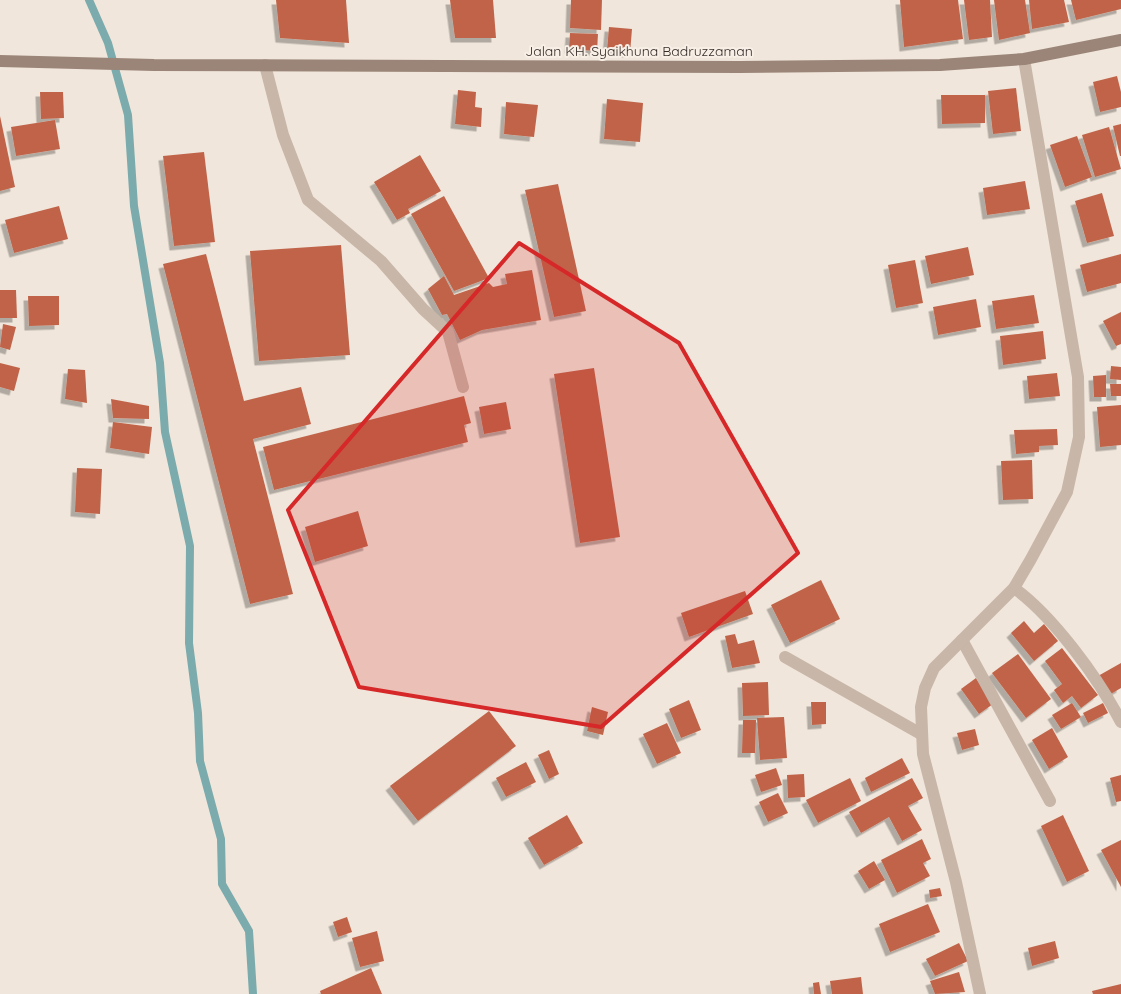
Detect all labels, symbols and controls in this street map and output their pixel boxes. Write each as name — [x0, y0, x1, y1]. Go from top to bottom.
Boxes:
street label: Jalan KH. Syaikhuna Badruzzaman — [525, 42, 753, 60]

